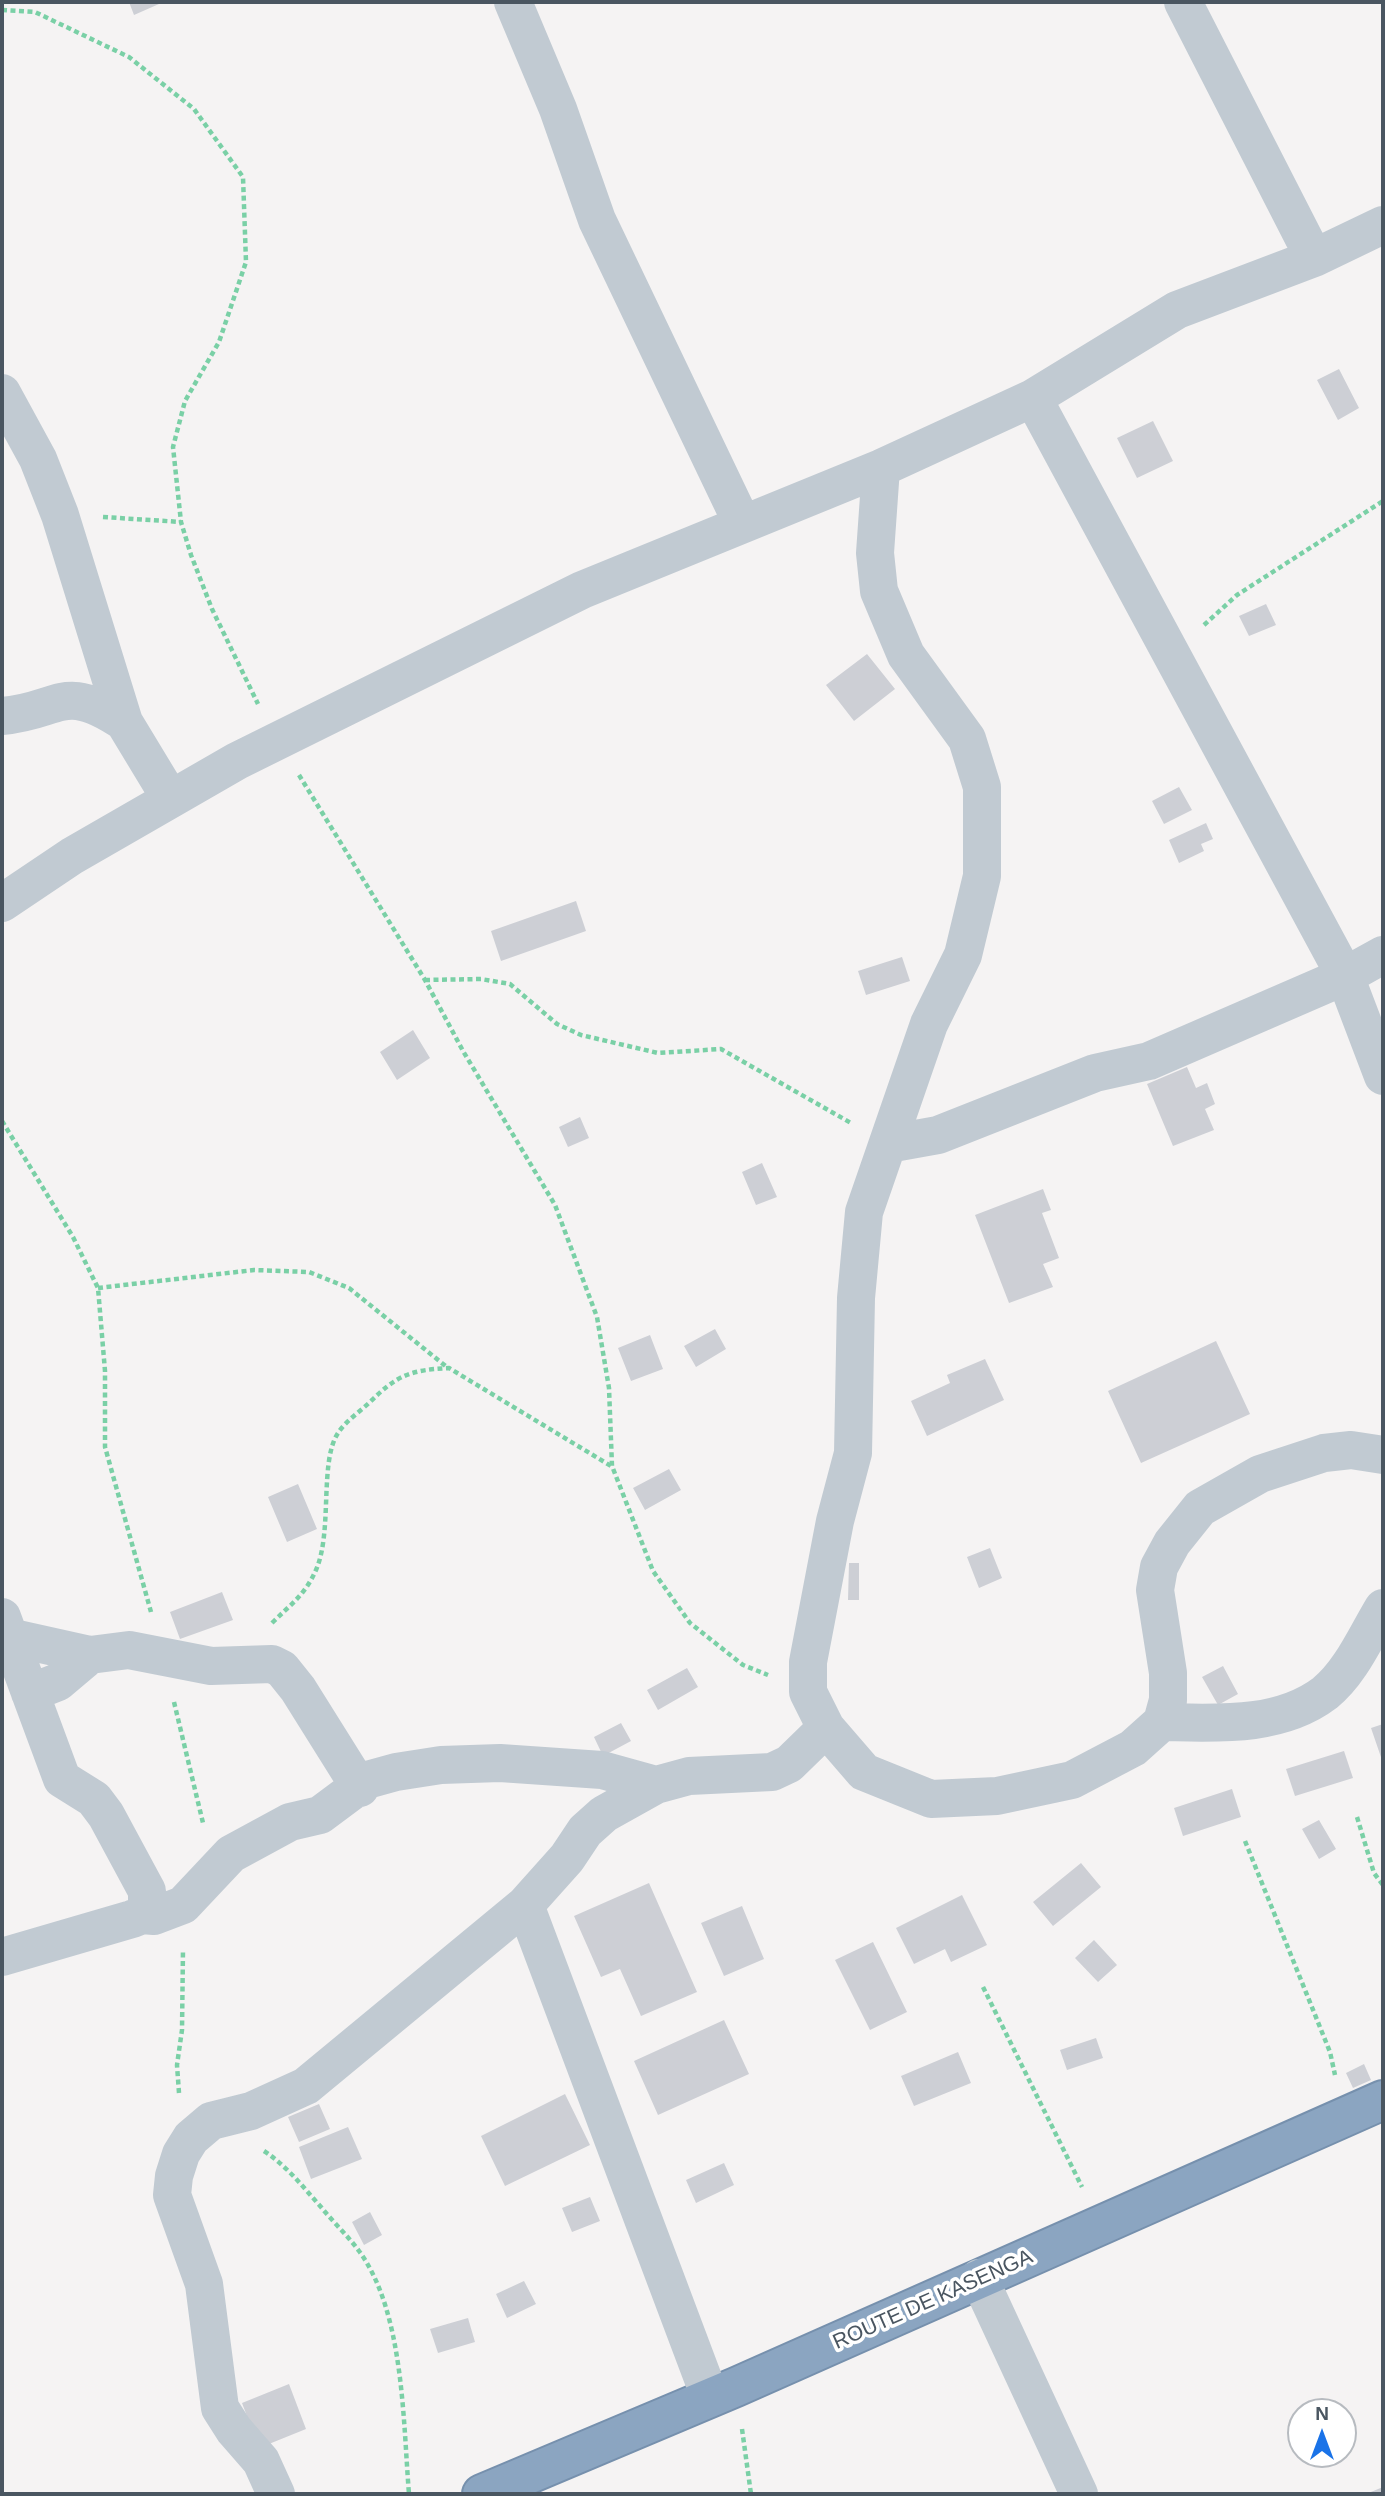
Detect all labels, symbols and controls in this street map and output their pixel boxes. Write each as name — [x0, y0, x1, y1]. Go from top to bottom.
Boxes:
street label: ROUTE DE KASENGA — [829, 2245, 1037, 2355]
north arrow — [1287, 2398, 1357, 2468]
text: N — [1315, 2403, 1329, 2424]

